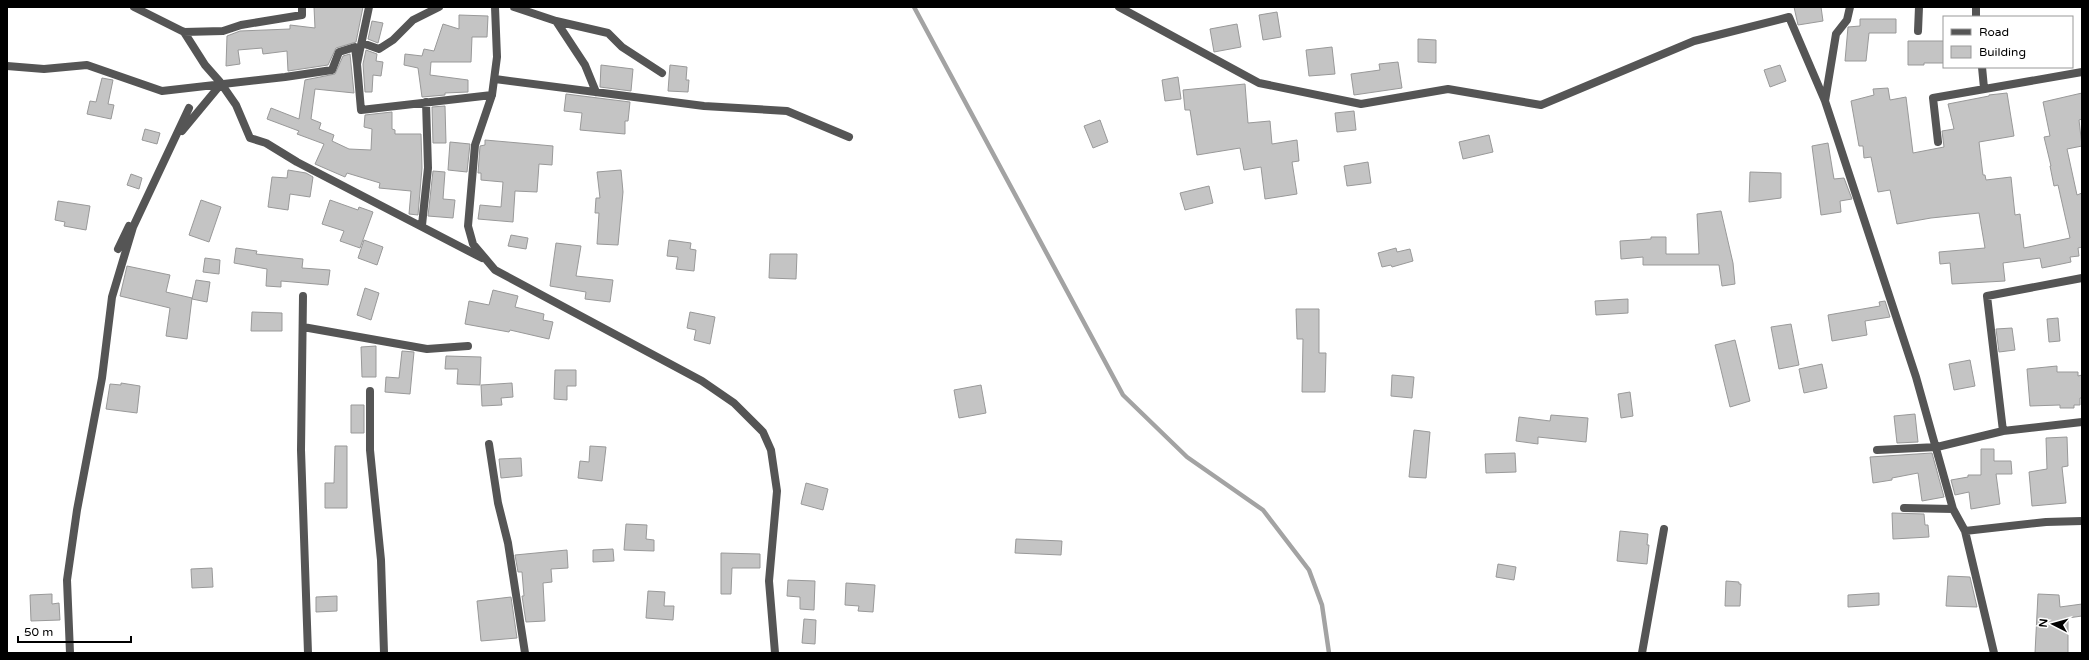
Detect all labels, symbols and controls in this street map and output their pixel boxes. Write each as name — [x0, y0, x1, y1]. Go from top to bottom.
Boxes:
legend — [1943, 16, 2073, 68]
text: Road — [1979, 25, 2009, 39]
text: Building — [1979, 45, 2026, 59]
north arrow — [2033, 604, 2073, 644]
scale bar — [18, 618, 131, 644]
text: N — [2037, 618, 2050, 628]
text: 50 m — [24, 625, 53, 639]

